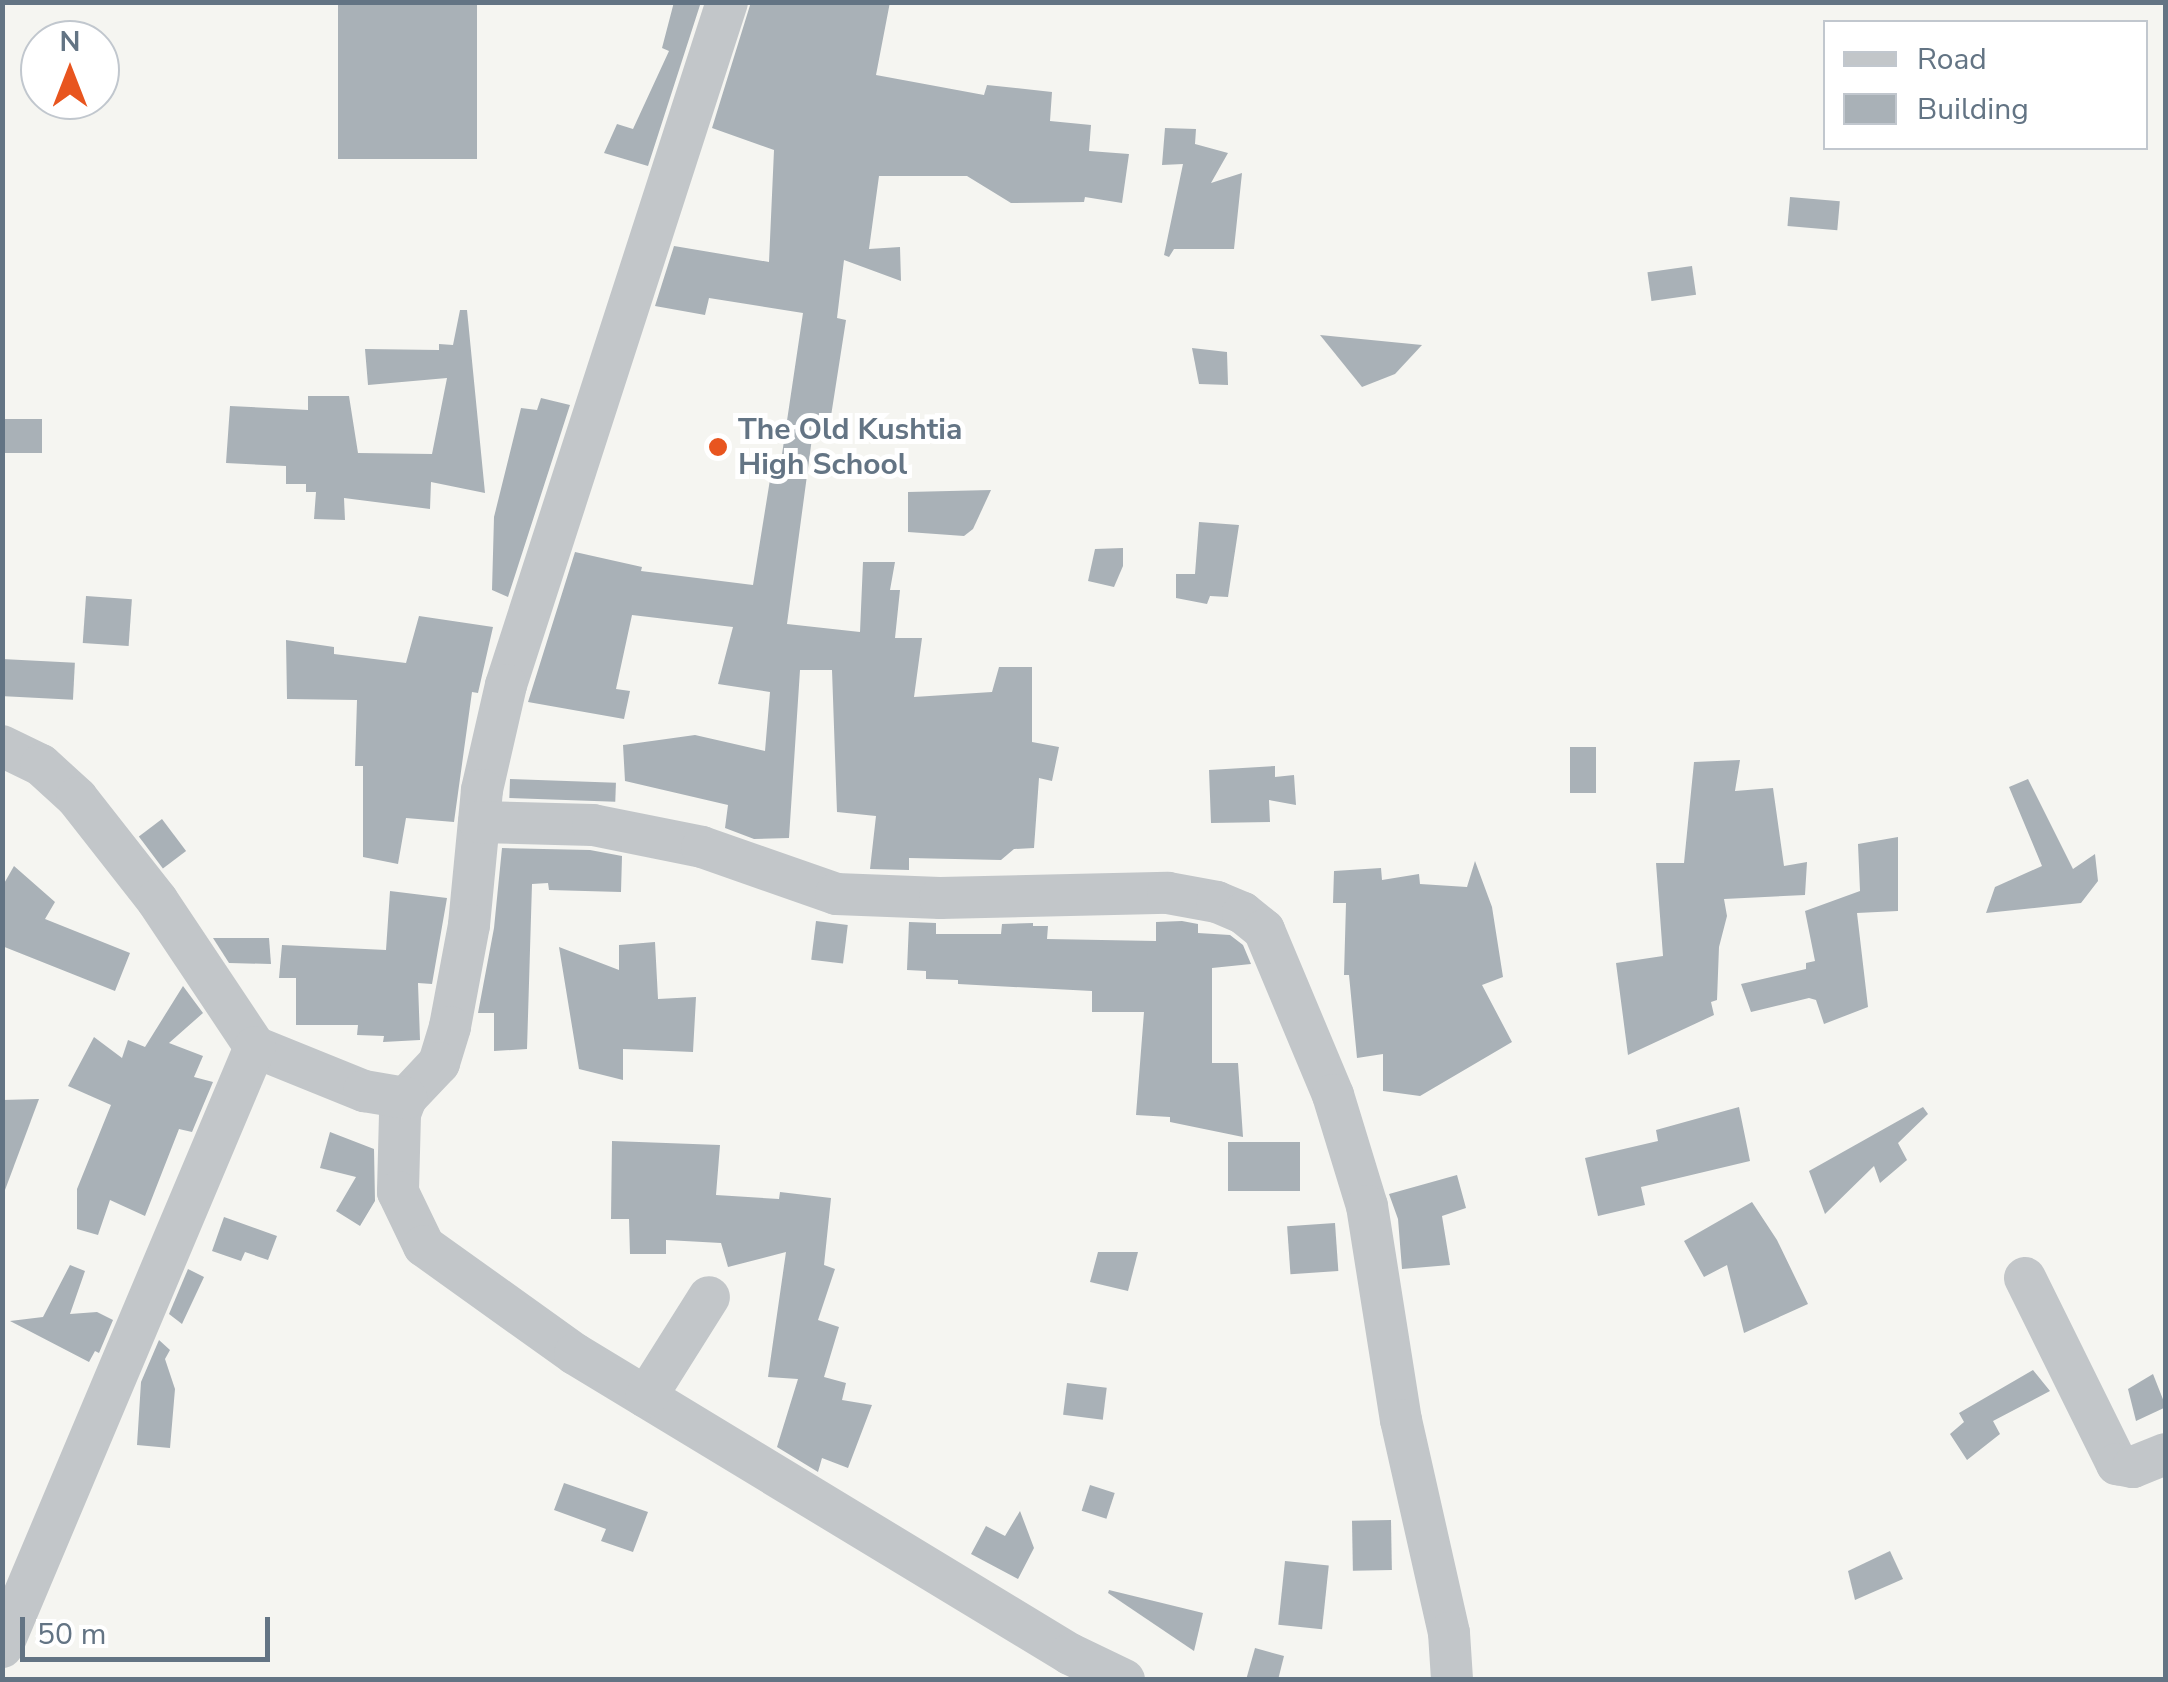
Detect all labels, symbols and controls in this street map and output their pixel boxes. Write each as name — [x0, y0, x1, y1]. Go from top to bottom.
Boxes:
north arrow — [20, 20, 120, 120]
legend — [1823, 20, 2148, 150]
text: N — [60, 23, 80, 61]
text: Road — [1917, 39, 1987, 80]
text: Building — [1917, 89, 2029, 130]
place label: The Old Kushtia High School — [738, 412, 962, 482]
marker: The Old Kushtia High School — [707, 436, 729, 458]
scale bar — [25, 1597, 275, 1659]
text: 50 m — [37, 1614, 106, 1655]

